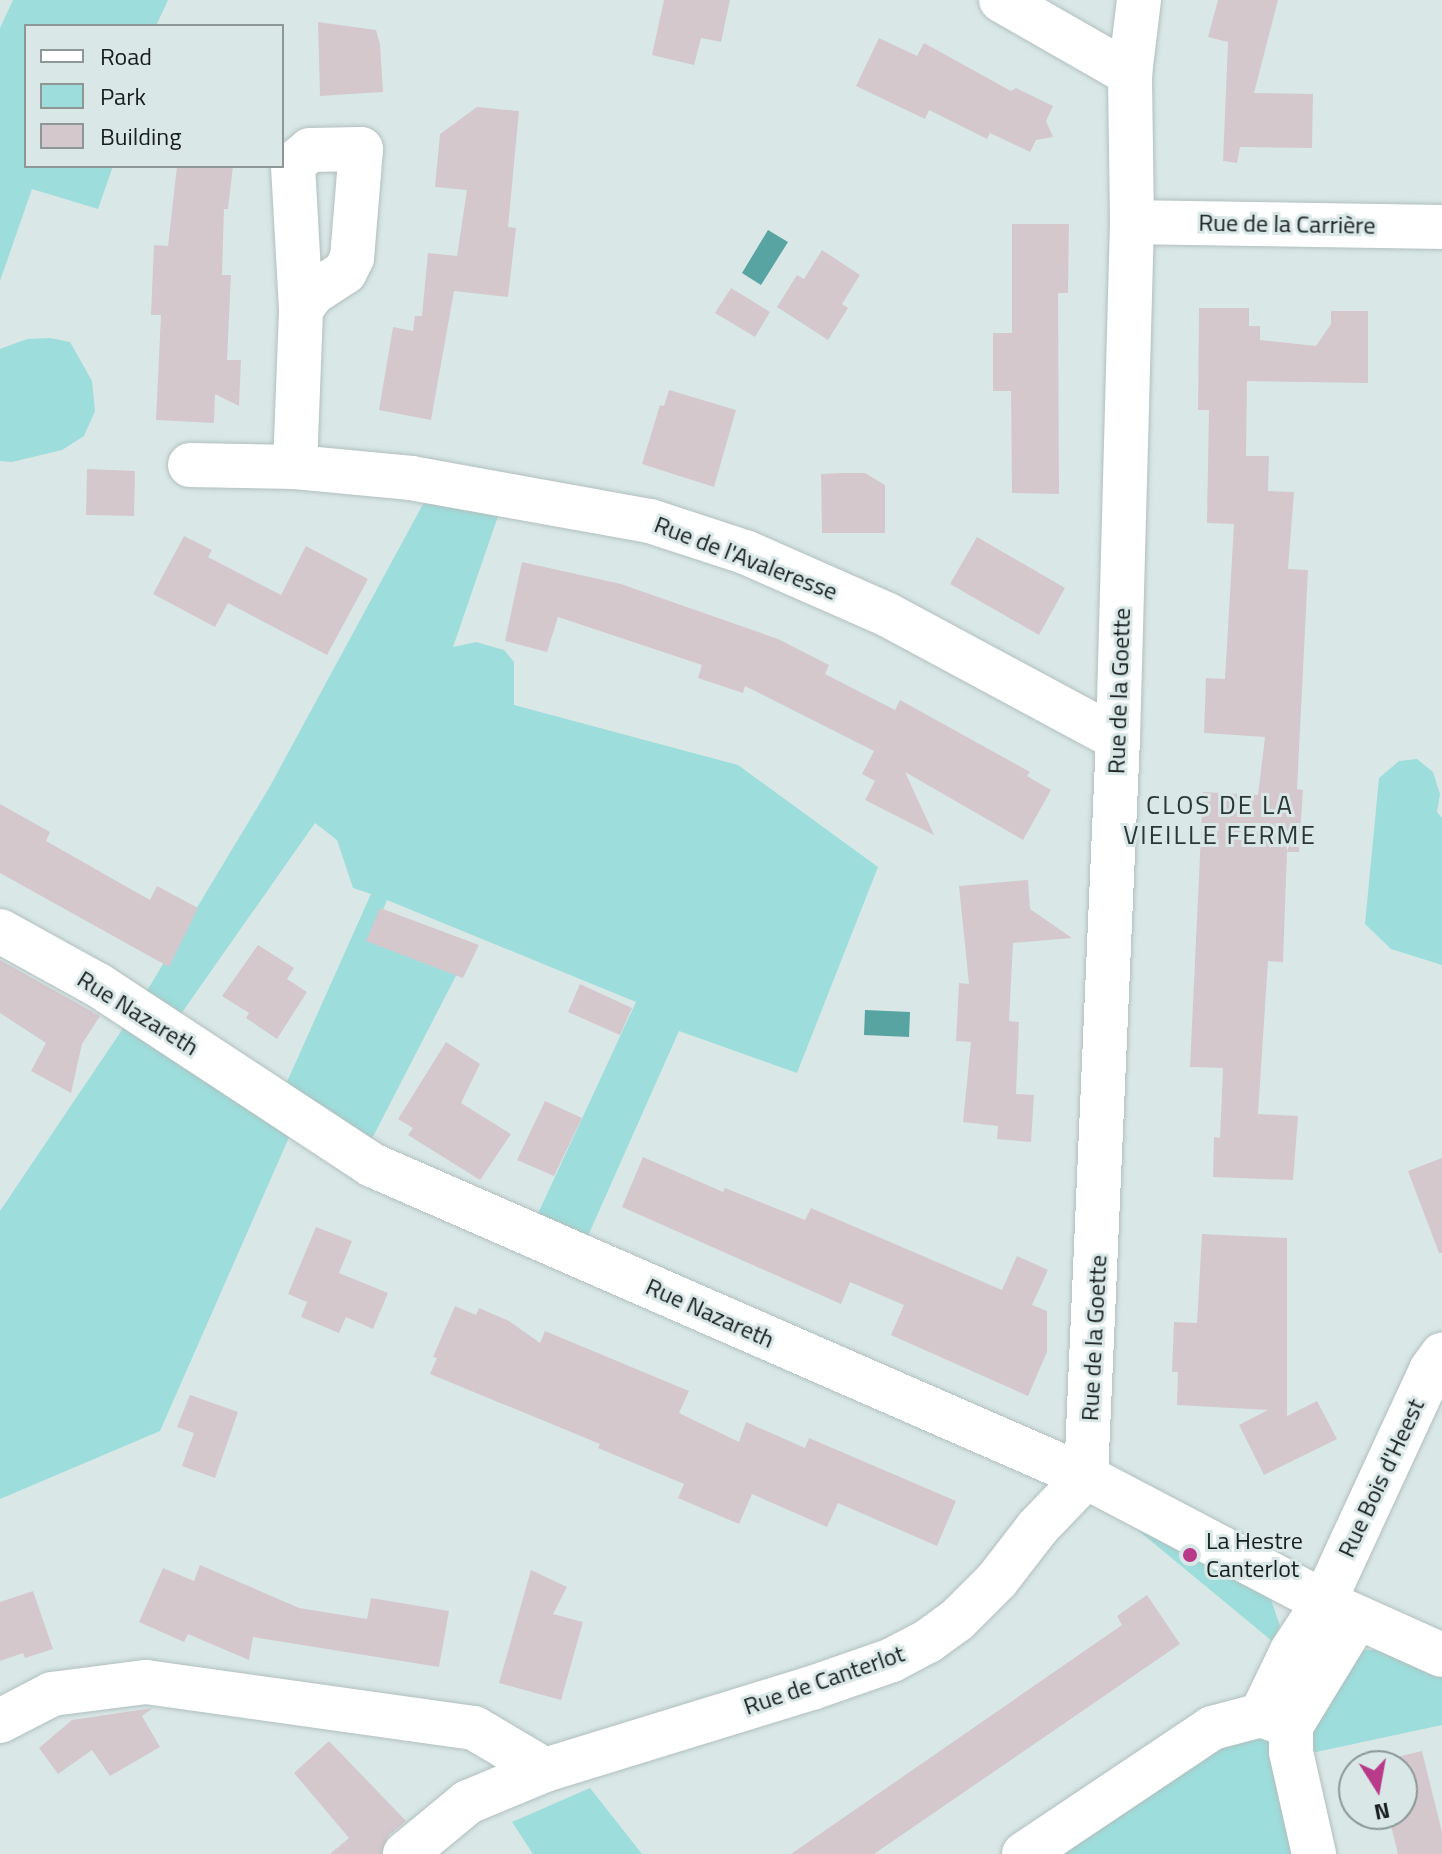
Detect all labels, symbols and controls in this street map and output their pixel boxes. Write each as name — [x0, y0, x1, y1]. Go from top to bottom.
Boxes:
legend — [24, 24, 284, 168]
text: Road — [100, 38, 152, 74]
text: Park — [100, 78, 146, 114]
text: Building — [100, 118, 182, 154]
street label: Rue de la Carrière — [1198, 208, 1376, 240]
street label: Rue de l'Avaleresse — [650, 510, 842, 606]
street label: Rue de la Goette — [1102, 607, 1136, 775]
district label: CLOS DE LA VIEILLE FERME — [1123, 789, 1317, 850]
street label: Rue Nazareth — [72, 964, 204, 1062]
street label: Rue de la Goette — [1075, 1254, 1113, 1422]
street label: Rue Nazareth — [641, 1272, 779, 1354]
street label: Rue Bois d'Heest — [1332, 1394, 1430, 1562]
place label: La Hestre Canterlot — [1206, 1527, 1303, 1583]
marker: La Hestre Canterlot — [1181, 1546, 1199, 1564]
street label: Rue de Canterlot — [740, 1639, 908, 1721]
north arrow — [1338, 1750, 1418, 1830]
text: N — [1371, 1793, 1393, 1830]

